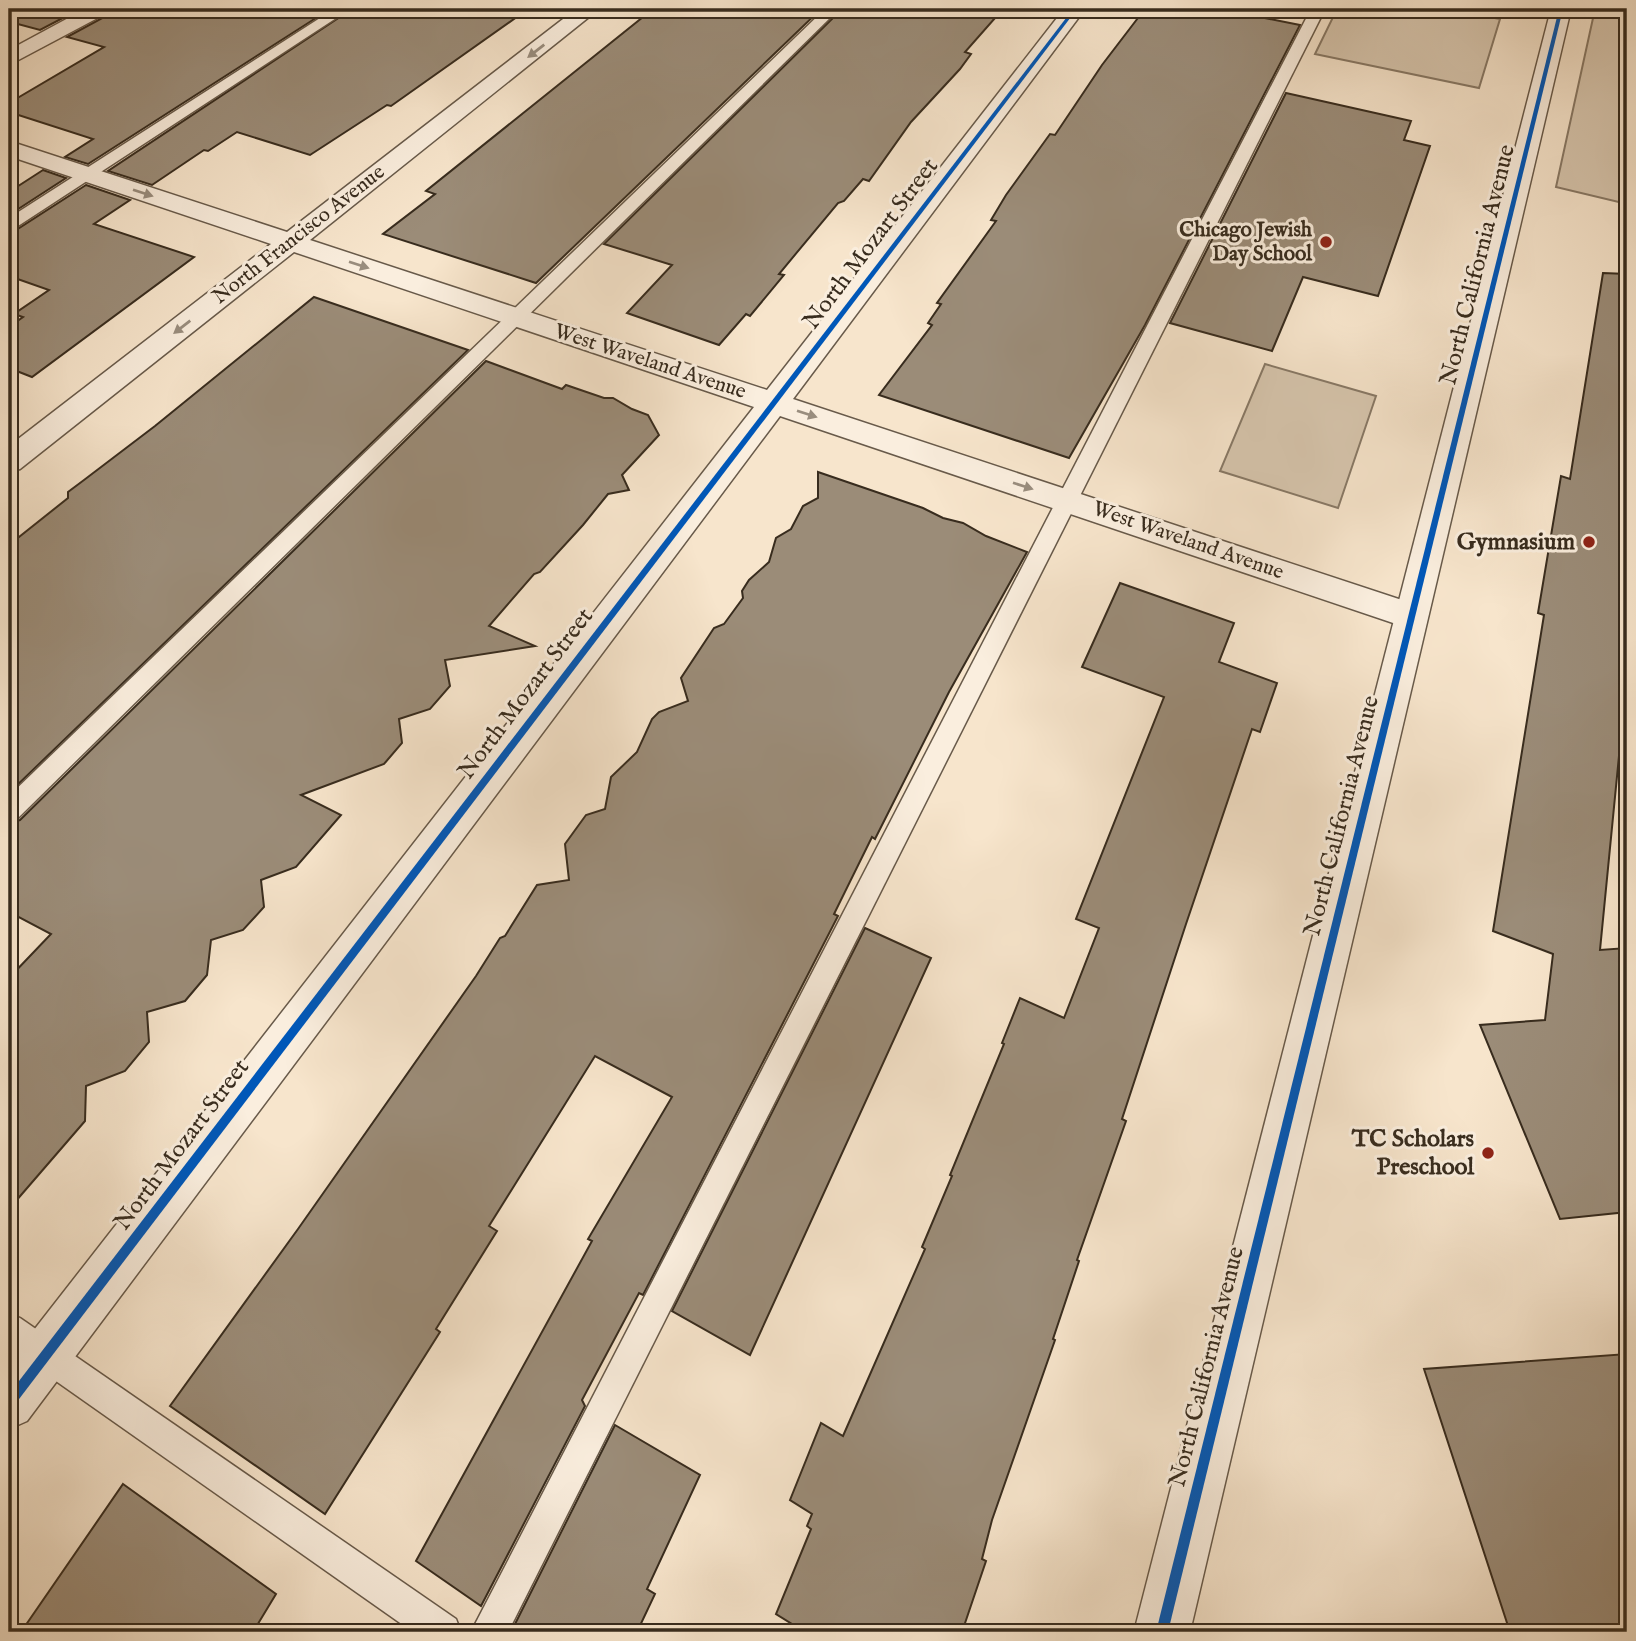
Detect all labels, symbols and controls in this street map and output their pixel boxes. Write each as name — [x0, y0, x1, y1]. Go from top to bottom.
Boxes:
one-way arrow — [527, 43, 545, 58]
street label: North California Avenue — [1433, 141, 1523, 389]
street label: North Mozart Street — [796, 152, 946, 336]
street label: North Francisco Avenue — [207, 159, 391, 311]
one-way arrow — [133, 188, 154, 199]
place label: Chicago Jewish Day School — [1179, 217, 1313, 268]
marker: Chicago Jewish Day School — [1318, 234, 1334, 250]
one-way arrow — [349, 260, 370, 271]
street label: West Waveland Avenue — [551, 318, 750, 406]
one-way arrow — [174, 319, 192, 334]
one-way arrow — [797, 409, 818, 420]
one-way arrow — [1013, 481, 1034, 492]
street label: West Waveland Avenue — [1089, 496, 1287, 586]
place label: Gymnasium — [1457, 527, 1575, 558]
marker: Gymnasium — [1581, 534, 1597, 550]
street label: North Mozart Street — [451, 602, 601, 786]
street label: North California Avenue — [1297, 692, 1387, 940]
street label: North Mozart Street — [107, 1053, 257, 1237]
place label: TC Scholars Preschool — [1351, 1124, 1475, 1183]
marker: TC Scholars Preschool — [1480, 1145, 1496, 1161]
street label: North California Avenue — [1162, 1243, 1252, 1491]

